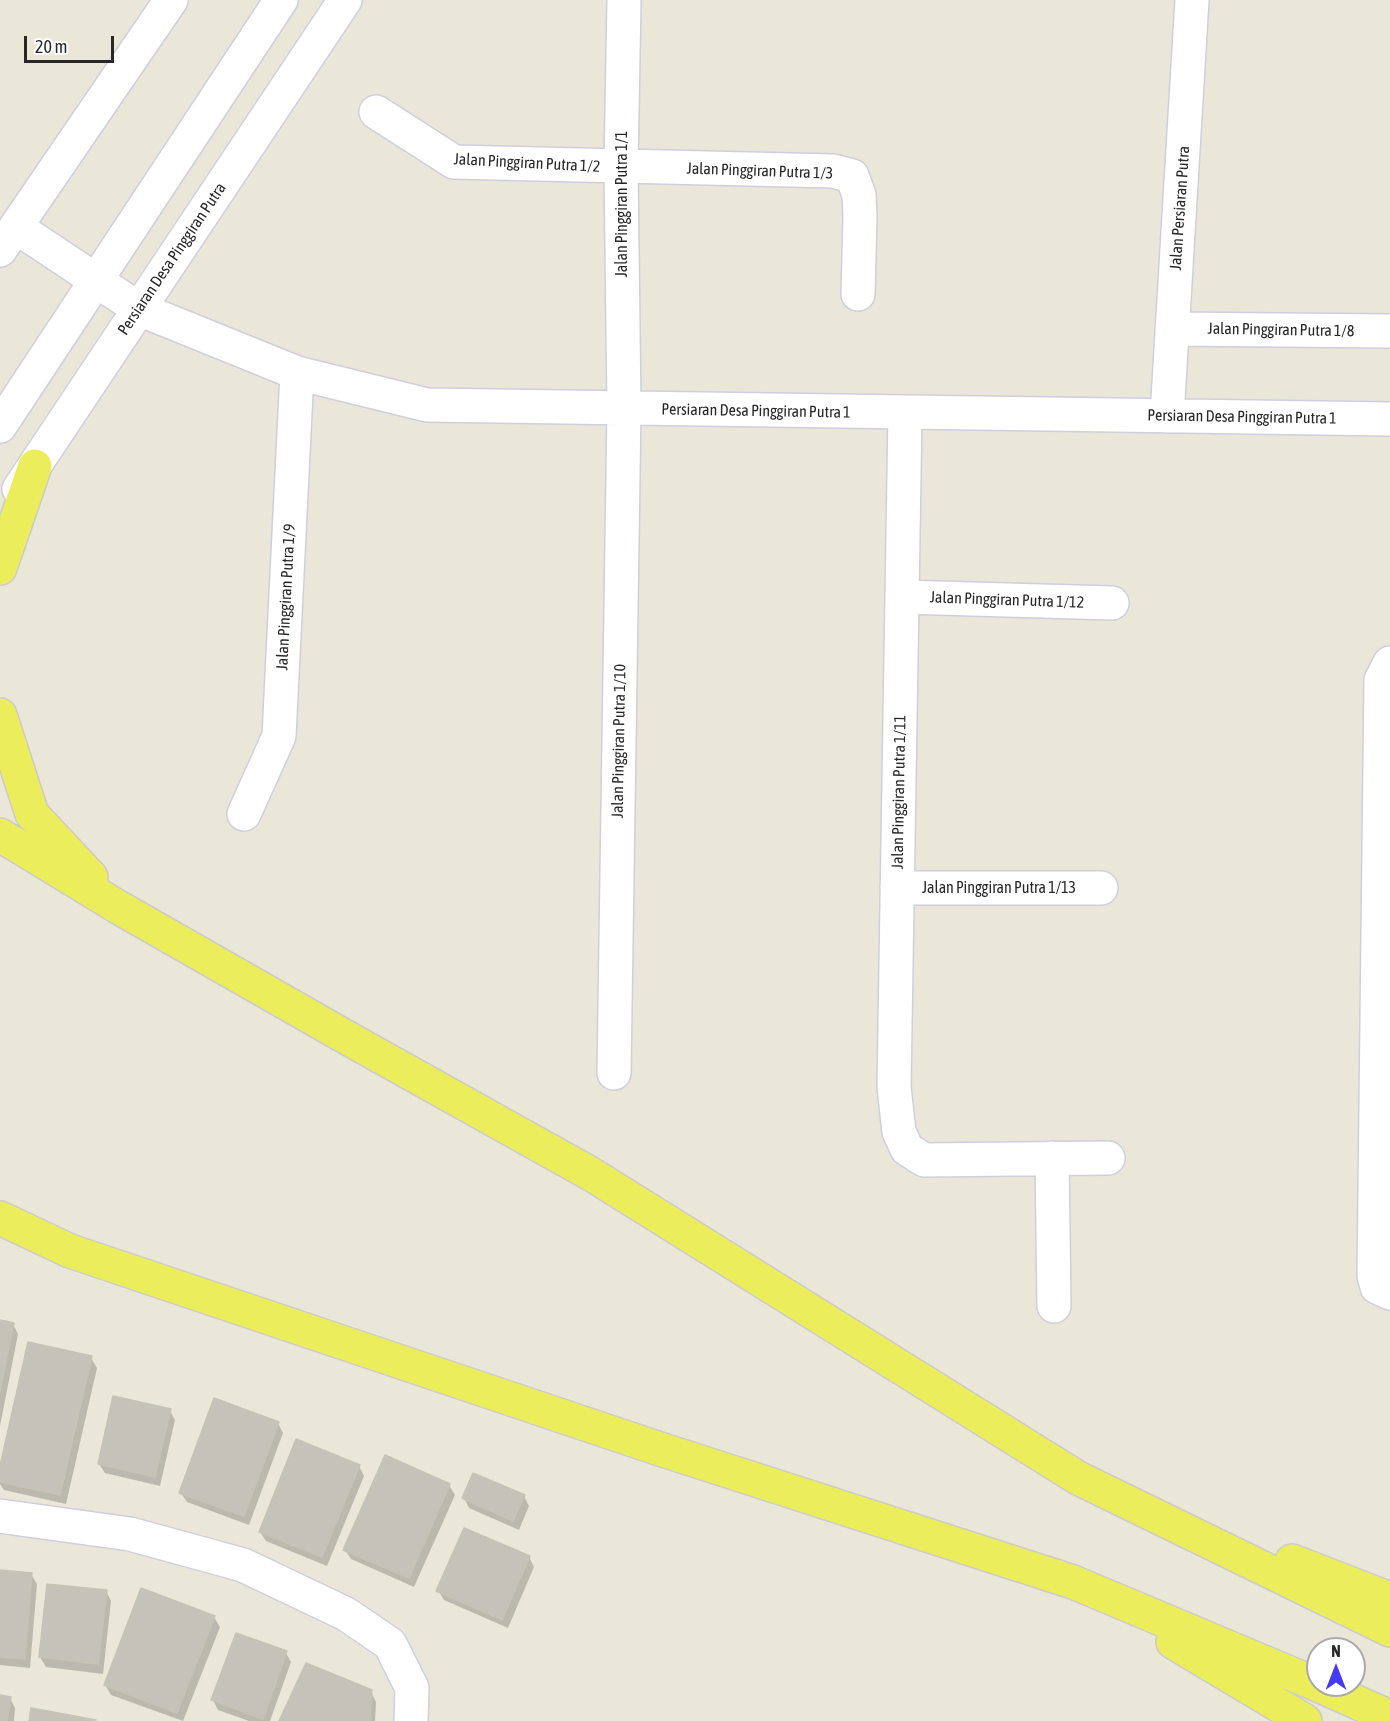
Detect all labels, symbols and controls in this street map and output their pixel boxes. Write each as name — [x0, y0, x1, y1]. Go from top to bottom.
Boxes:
scale bar — [27, 24, 117, 62]
text: 20 m — [35, 36, 67, 57]
street label: Jalan Pinggiran Putra 1/1 — [612, 131, 632, 277]
street label: Jalan Persiaran Putra — [1166, 145, 1194, 271]
street label: Jalan Pinggiran Putra 1/2 — [453, 150, 601, 176]
street label: Jalan Pinggiran Putra 1/3 — [686, 159, 834, 183]
street label: Persiaran Desa Pinggiran Putra — [114, 179, 230, 339]
street label: Jalan Pinggiran Putra 1/8 — [1207, 319, 1355, 341]
street label: Persiaran Desa Pinggiran Putra 1 — [661, 400, 851, 422]
street label: Persiaran Desa Pinggiran Putra 1 — [1147, 406, 1337, 428]
street label: Jalan Pinggiran Putra 1/9 — [273, 523, 299, 671]
street label: Jalan Pinggiran Putra 1/12 — [930, 588, 1084, 612]
street label: Jalan Pinggiran Putra 1/10 — [608, 664, 630, 818]
street label: Jalan Pinggiran Putra 1/11 — [888, 715, 910, 869]
street label: Jalan Pinggiran Putra 1/13 — [922, 878, 1076, 898]
north arrow — [1306, 1637, 1366, 1697]
text: N — [1331, 1642, 1341, 1660]

